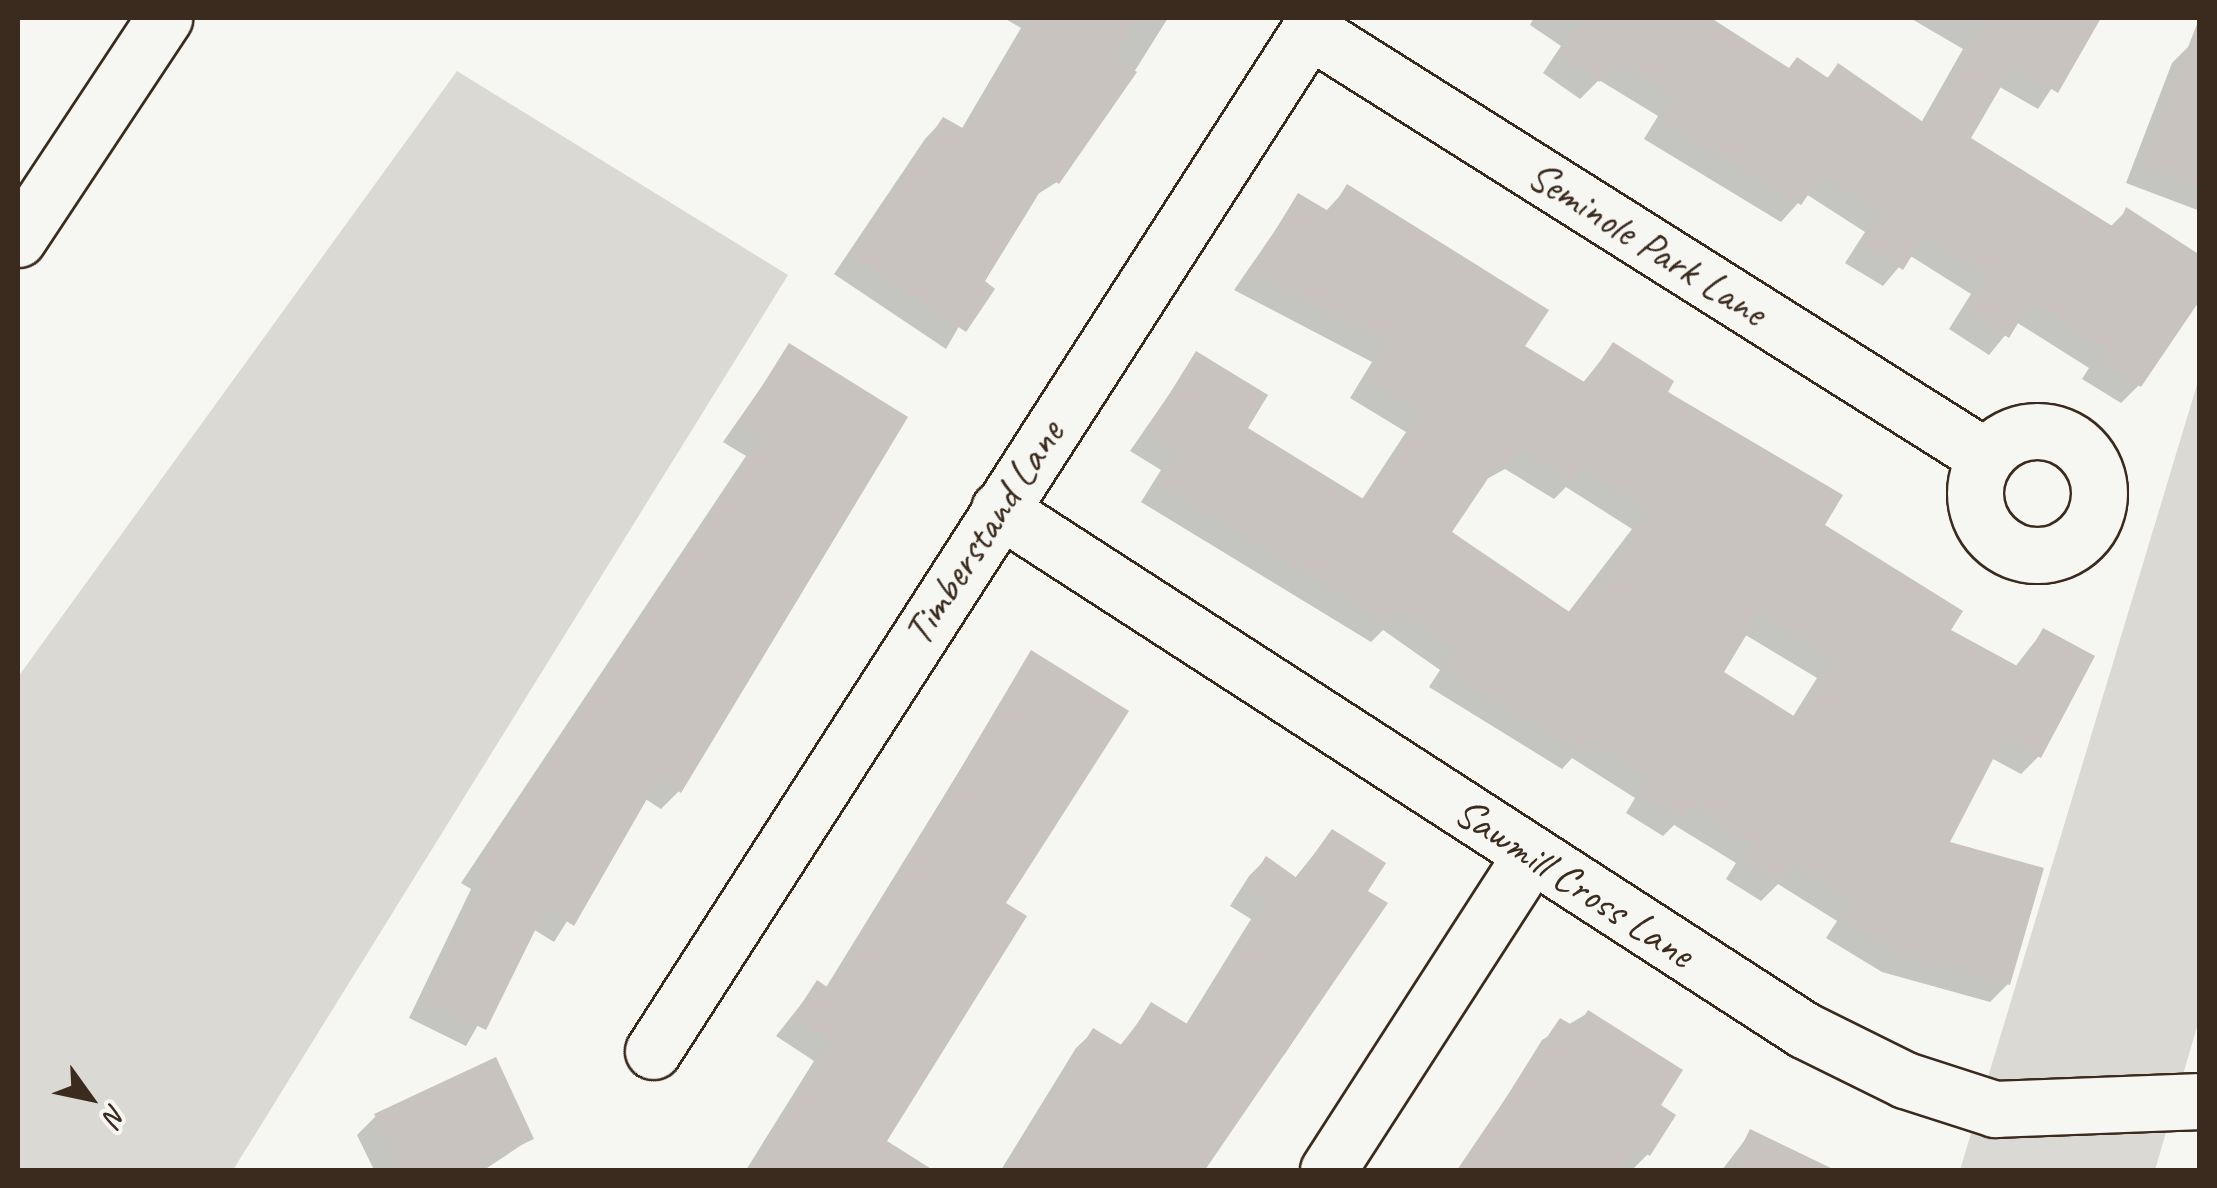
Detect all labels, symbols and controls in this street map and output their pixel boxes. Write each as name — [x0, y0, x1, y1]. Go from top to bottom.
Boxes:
street label: Seminole Park Lane — [1517, 150, 1777, 338]
street label: Timberstand Lane — [893, 411, 1075, 655]
street label: Sawmill Cross Lane — [1445, 787, 1703, 979]
north arrow — [40, 1048, 140, 1148]
text: N — [96, 1098, 135, 1131]

